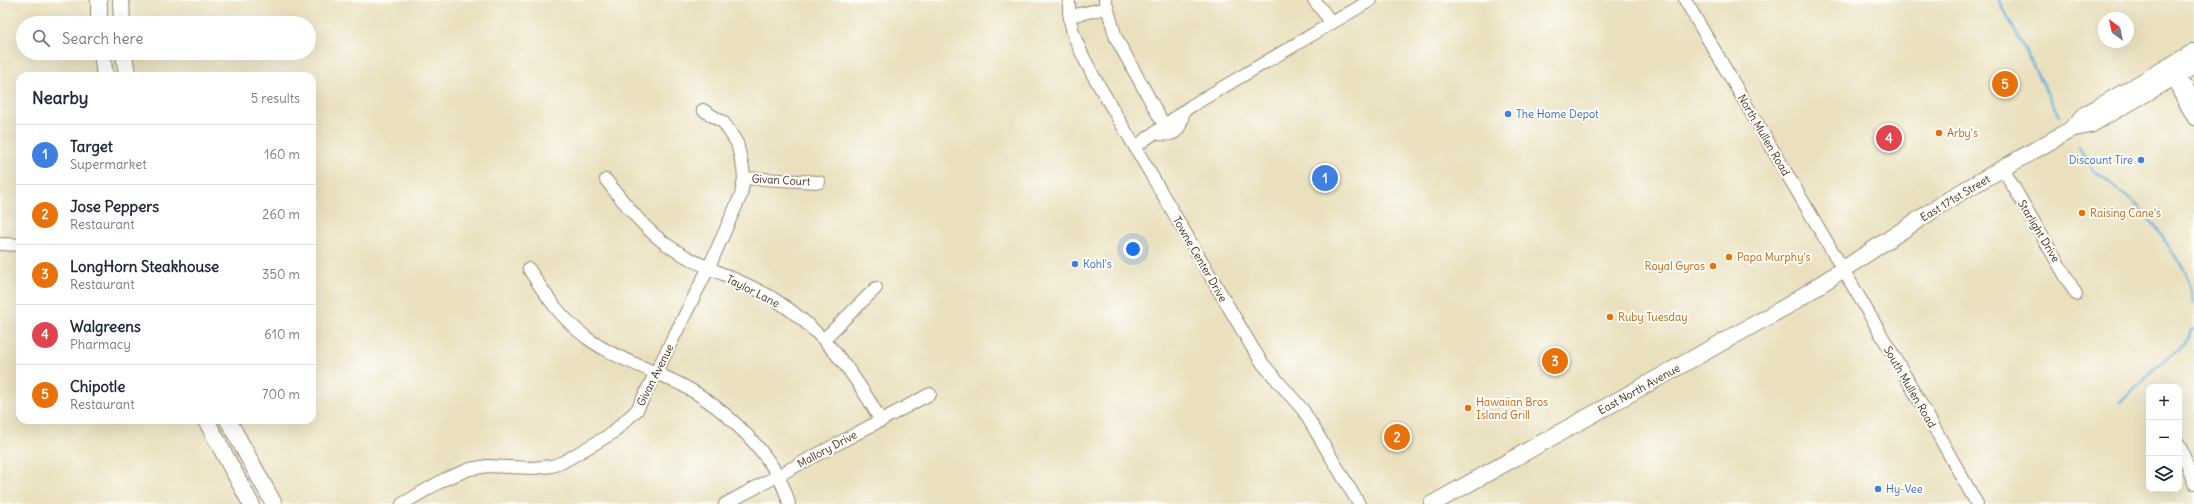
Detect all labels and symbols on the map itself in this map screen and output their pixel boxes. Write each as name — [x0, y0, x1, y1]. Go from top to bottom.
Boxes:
north arrow — [2098, 12, 2134, 48]
pin: 5 — [1992, 69, 2018, 99]
street label: North Mullen Road — [1735, 92, 1793, 179]
place label: The Home Depot — [1516, 107, 1599, 121]
marker: The Home Depot — [1503, 109, 1513, 119]
pin: 4 — [1876, 123, 1902, 153]
place label: Arby's — [1947, 126, 1978, 140]
marker: Arby's — [1934, 128, 1944, 138]
place label: Discount Tire — [2069, 153, 2133, 167]
marker: Discount Tire — [2136, 155, 2146, 165]
pin: 1 — [1312, 163, 1338, 193]
street label: Givan Court — [751, 171, 811, 189]
street label: East 171st Street — [1918, 172, 1993, 224]
street label: Starlight Drive — [2015, 197, 2063, 265]
place label: Raising Cane's — [2090, 206, 2161, 220]
marker: Raising Cane's — [2077, 208, 2087, 218]
street label: Towne Center Drive — [1170, 214, 1230, 304]
your location — [1123, 239, 1143, 259]
place label: Papa Murphy's — [1737, 250, 1810, 264]
marker: Papa Murphy's — [1724, 252, 1734, 262]
place label: Kohl's — [1083, 257, 1112, 271]
marker: Kohl's — [1070, 259, 1080, 269]
place label: Royal Gyros — [1645, 259, 1705, 273]
marker: Royal Gyros — [1708, 261, 1718, 271]
street label: Taylor Lane — [724, 272, 782, 310]
place label: Ruby Tuesday — [1618, 310, 1688, 324]
marker: Ruby Tuesday — [1605, 312, 1615, 322]
street label: Givan Avenue — [633, 342, 677, 408]
street label: South Mullen Road — [1881, 344, 1939, 431]
pin: 3 — [1542, 346, 1568, 376]
street label: East North Avenue — [1596, 361, 1683, 417]
place label: Hawaiian Bros Island Grill — [1476, 395, 1548, 422]
marker: Hawaiian Bros Island Grill — [1463, 403, 1473, 413]
pin: 2 — [1384, 422, 1410, 452]
street label: Mallory Drive — [795, 427, 859, 471]
place label: Hy-Vee — [1886, 482, 1923, 496]
marker: Hy-Vee — [1873, 484, 1883, 494]

